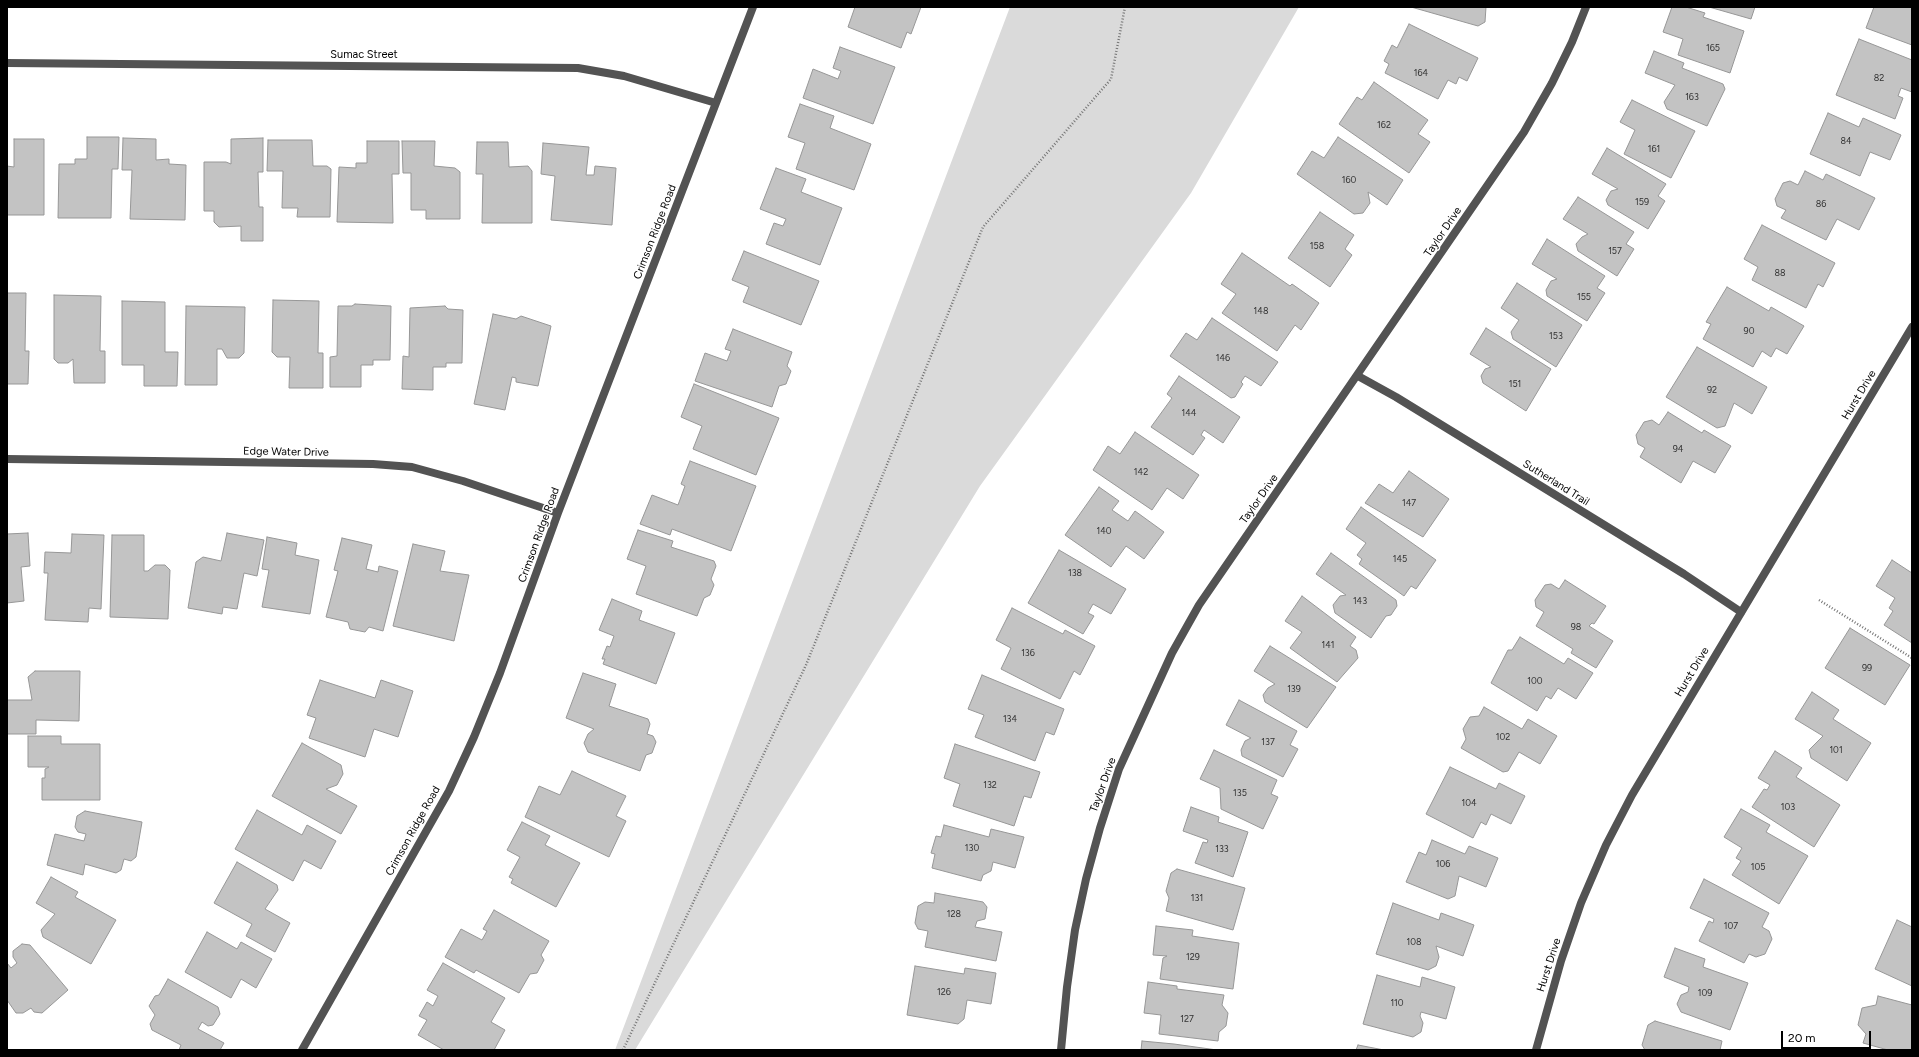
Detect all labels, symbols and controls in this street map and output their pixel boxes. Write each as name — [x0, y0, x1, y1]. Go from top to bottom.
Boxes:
house number: 165 — [1706, 43, 1720, 53]
street label: Sumac Street — [330, 48, 398, 62]
house number: 164 — [1414, 68, 1428, 78]
house number: 82 — [1874, 73, 1884, 83]
house number: 163 — [1685, 92, 1699, 102]
house number: 162 — [1377, 120, 1391, 130]
house number: 84 — [1840, 136, 1852, 146]
house number: 161 — [1648, 144, 1660, 154]
house number: 160 — [1342, 175, 1356, 185]
street label: Crimson Ridge Road — [631, 183, 679, 281]
house number: 159 — [1635, 197, 1649, 207]
house number: 86 — [1816, 199, 1826, 209]
street label: Taylor Drive — [1421, 205, 1465, 259]
house number: 158 — [1310, 241, 1324, 251]
house number: 157 — [1608, 246, 1622, 256]
house number: 88 — [1774, 268, 1786, 278]
house number: 155 — [1577, 292, 1591, 302]
house number: 148 — [1254, 306, 1268, 316]
house number: 90 — [1744, 326, 1754, 336]
house number: 153 — [1549, 331, 1563, 341]
house number: 146 — [1216, 353, 1230, 363]
street label: Hurst Drive — [1839, 368, 1879, 422]
house number: 151 — [1509, 379, 1521, 389]
house number: 92 — [1707, 385, 1717, 395]
house number: 144 — [1182, 408, 1196, 418]
house number: 94 — [1673, 444, 1683, 454]
street label: Edge Water Drive — [243, 445, 329, 459]
street label: Sutherland Trail — [1520, 457, 1592, 509]
house number: 142 — [1134, 467, 1148, 477]
street label: Taylor Drive — [1237, 472, 1281, 526]
street label: Crimson Ridge Road — [516, 486, 562, 584]
house number: 147 — [1402, 498, 1416, 508]
house number: 140 — [1096, 526, 1112, 536]
house number: 145 — [1393, 554, 1407, 564]
house number: 138 — [1068, 568, 1082, 578]
house number: 143 — [1353, 596, 1367, 606]
house number: 98 — [1571, 622, 1581, 632]
house number: 141 — [1321, 640, 1335, 650]
street label: Hurst Drive — [1672, 645, 1712, 699]
house number: 136 — [1021, 648, 1035, 658]
house number: 99 — [1862, 663, 1872, 673]
house number: 100 — [1527, 676, 1543, 686]
house number: 139 — [1287, 684, 1301, 694]
house number: 134 — [1003, 714, 1017, 724]
house number: 102 — [1496, 732, 1510, 742]
house number: 137 — [1261, 737, 1275, 747]
house number: 101 — [1829, 745, 1843, 755]
street label: Taylor Drive — [1087, 756, 1119, 814]
house number: 132 — [983, 780, 997, 790]
street label: Crimson Ridge Road — [383, 784, 443, 878]
house number: 135 — [1233, 788, 1247, 798]
house number: 104 — [1461, 798, 1477, 808]
house number: 103 — [1781, 802, 1795, 812]
house number: 130 — [965, 843, 979, 853]
house number: 133 — [1215, 844, 1229, 854]
house number: 106 — [1436, 859, 1450, 869]
house number: 105 — [1751, 862, 1765, 872]
house number: 131 — [1191, 893, 1203, 903]
house number: 128 — [947, 909, 961, 919]
house number: 107 — [1724, 921, 1738, 931]
house number: 108 — [1406, 937, 1422, 947]
street label: Hurst Drive — [1534, 937, 1564, 993]
house number: 129 — [1186, 952, 1200, 962]
house number: 126 — [937, 987, 951, 997]
house number: 109 — [1698, 988, 1712, 998]
house number: 110 — [1390, 998, 1404, 1008]
house number: 127 — [1180, 1014, 1194, 1024]
scale bar — [1783, 1023, 1873, 1049]
text: 20 m — [1788, 1031, 1816, 1045]

